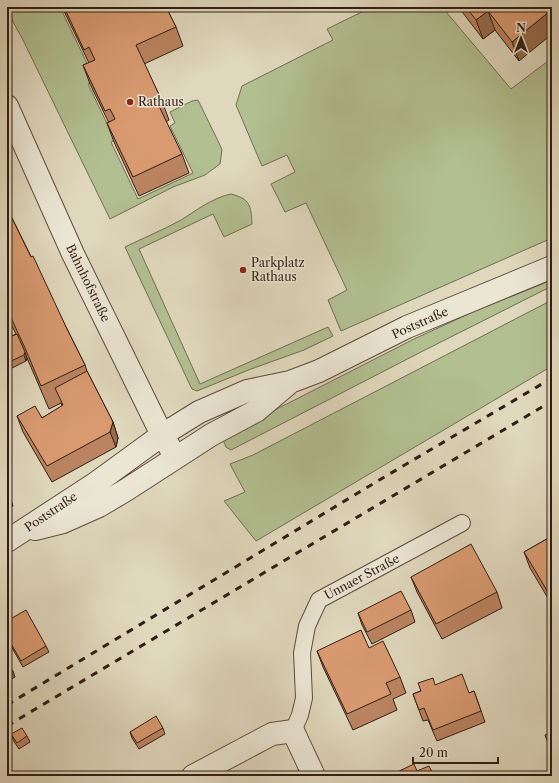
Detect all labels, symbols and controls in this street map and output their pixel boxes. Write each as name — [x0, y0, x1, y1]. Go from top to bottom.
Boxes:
north arrow — [501, 18, 541, 58]
text: N — [516, 21, 526, 35]
place label: Rathaus — [138, 94, 184, 109]
marker: Rathaus — [125, 97, 135, 107]
street label: Bahnhofstraße — [63, 241, 114, 324]
place label: Parkplatz Rathaus — [251, 255, 305, 284]
marker: Parkplatz Rathaus — [238, 265, 248, 275]
street label: Poststraße — [389, 303, 451, 342]
street label: Poststraße — [22, 488, 80, 535]
street label: Unnaer Straße — [322, 550, 402, 603]
scale bar — [413, 739, 498, 765]
text: 20 m — [419, 745, 448, 760]

